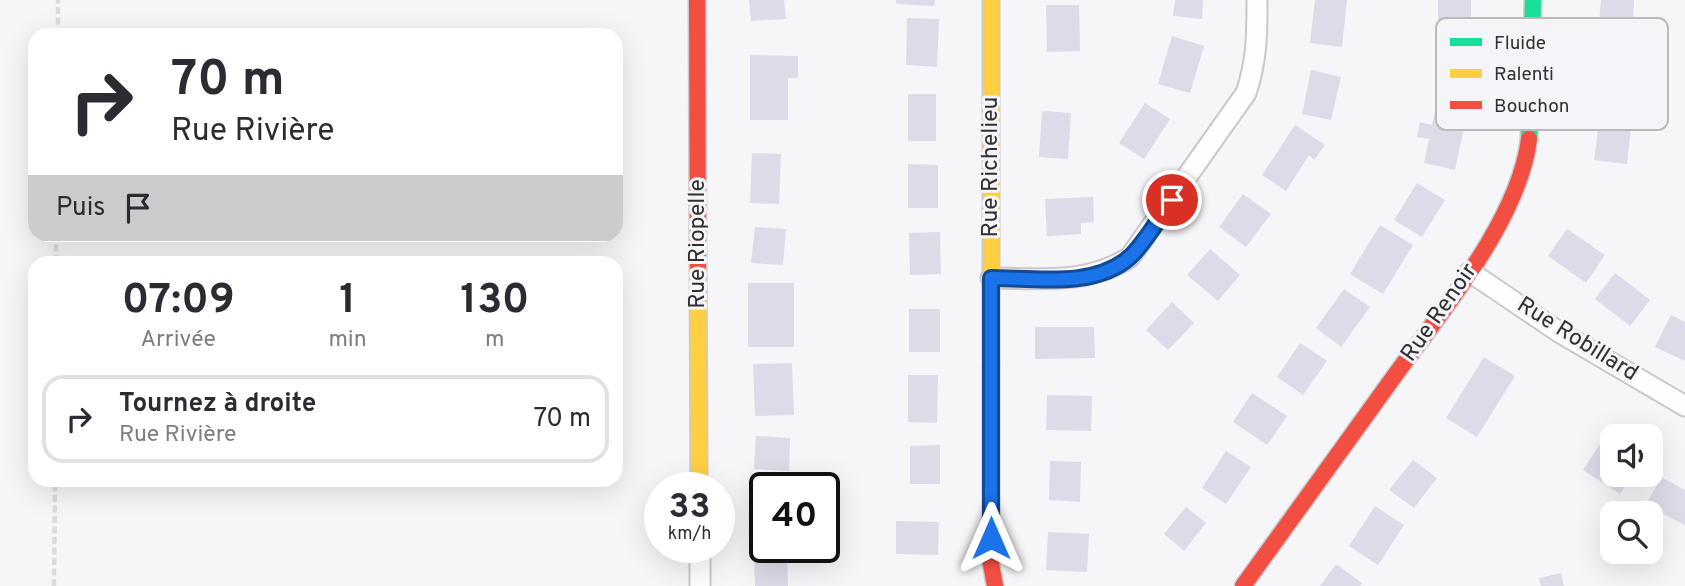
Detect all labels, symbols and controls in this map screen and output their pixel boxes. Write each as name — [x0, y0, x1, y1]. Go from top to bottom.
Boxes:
legend — [1436, 18, 1668, 130]
text: Fluide — [1494, 32, 1546, 56]
text: 70 m — [171, 51, 285, 113]
icon: right — [56, 56, 147, 147]
text: Ralenti — [1494, 63, 1554, 87]
text: Bouchon — [1494, 95, 1570, 119]
street label: Rue Richelieu — [977, 96, 1006, 238]
text: Rue Rivière — [171, 112, 334, 152]
pin — [1142, 170, 1202, 230]
street label: Rue Riopelle — [684, 179, 713, 309]
icon: arrive — [1153, 181, 1191, 219]
icon: arrive — [119, 189, 157, 227]
text: Puis — [56, 192, 105, 225]
street label: Rue Renoir — [1395, 258, 1485, 368]
text: 07:09 — [122, 275, 235, 328]
text: 1 — [339, 275, 356, 328]
text: 130 — [460, 275, 529, 328]
street label: Rue Robillard — [1511, 291, 1643, 389]
text: Arrivée — [140, 326, 216, 355]
text: min — [328, 326, 367, 355]
text: m — [485, 326, 505, 355]
text: Tournez à droite — [119, 388, 316, 421]
icon: right — [60, 400, 98, 438]
text: 70 m — [533, 403, 591, 436]
text: Rue Rivière — [119, 421, 236, 450]
map controls — [1600, 424, 1663, 564]
button: sound — [1600, 424, 1663, 487]
speed limit sign: 40 — [749, 472, 840, 563]
text: 33 — [669, 486, 710, 530]
position arrow — [954, 501, 1028, 575]
button: search — [1600, 501, 1663, 564]
text: km/h — [668, 523, 711, 546]

